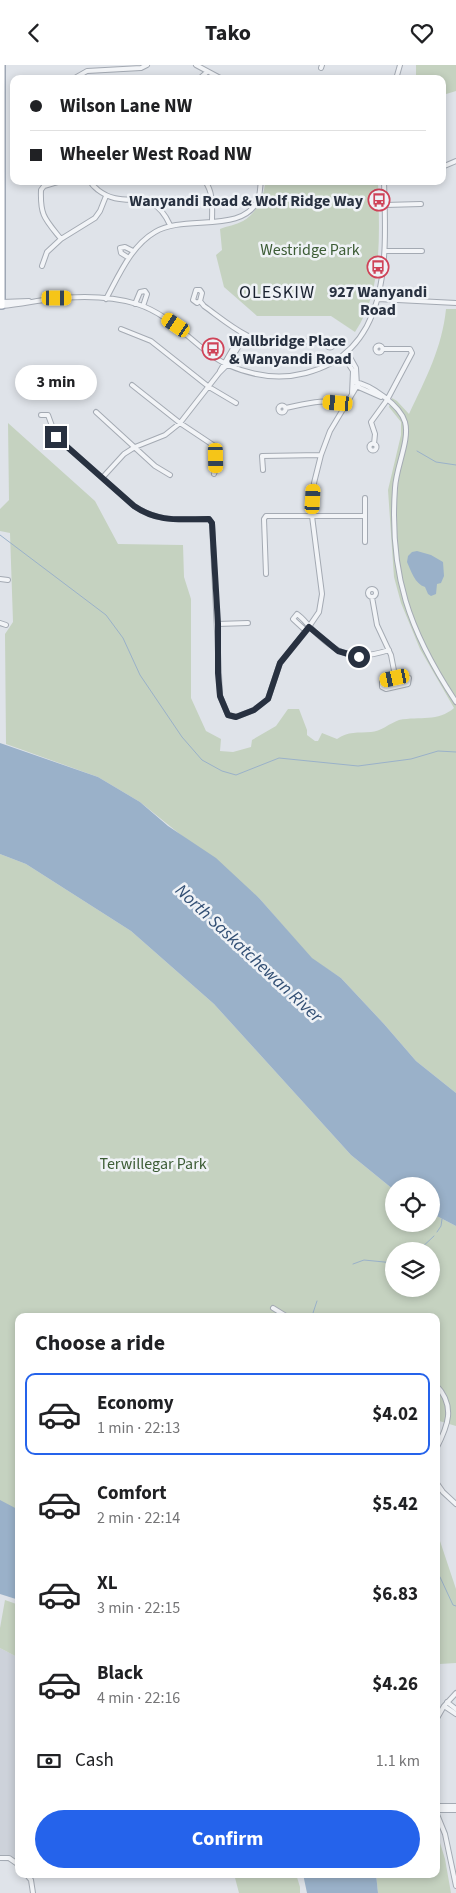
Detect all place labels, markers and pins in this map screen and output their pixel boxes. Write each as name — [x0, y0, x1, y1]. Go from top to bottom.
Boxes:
bus stop icon: Wanyandi Road & Wolf Ridge Way — [367, 188, 391, 212]
place label: Wanyandi Road & Wolf Ridge Way — [129, 190, 364, 212]
bus stop icon: 927 Wanyandi Road — [366, 255, 390, 279]
place label: 927 Wanyandi Road — [329, 281, 427, 321]
place label: Wallbridge Place & Wanyandi Road — [229, 330, 352, 370]
bus stop icon: Wallbridge Place & Wanyandi Road — [201, 337, 225, 361]

